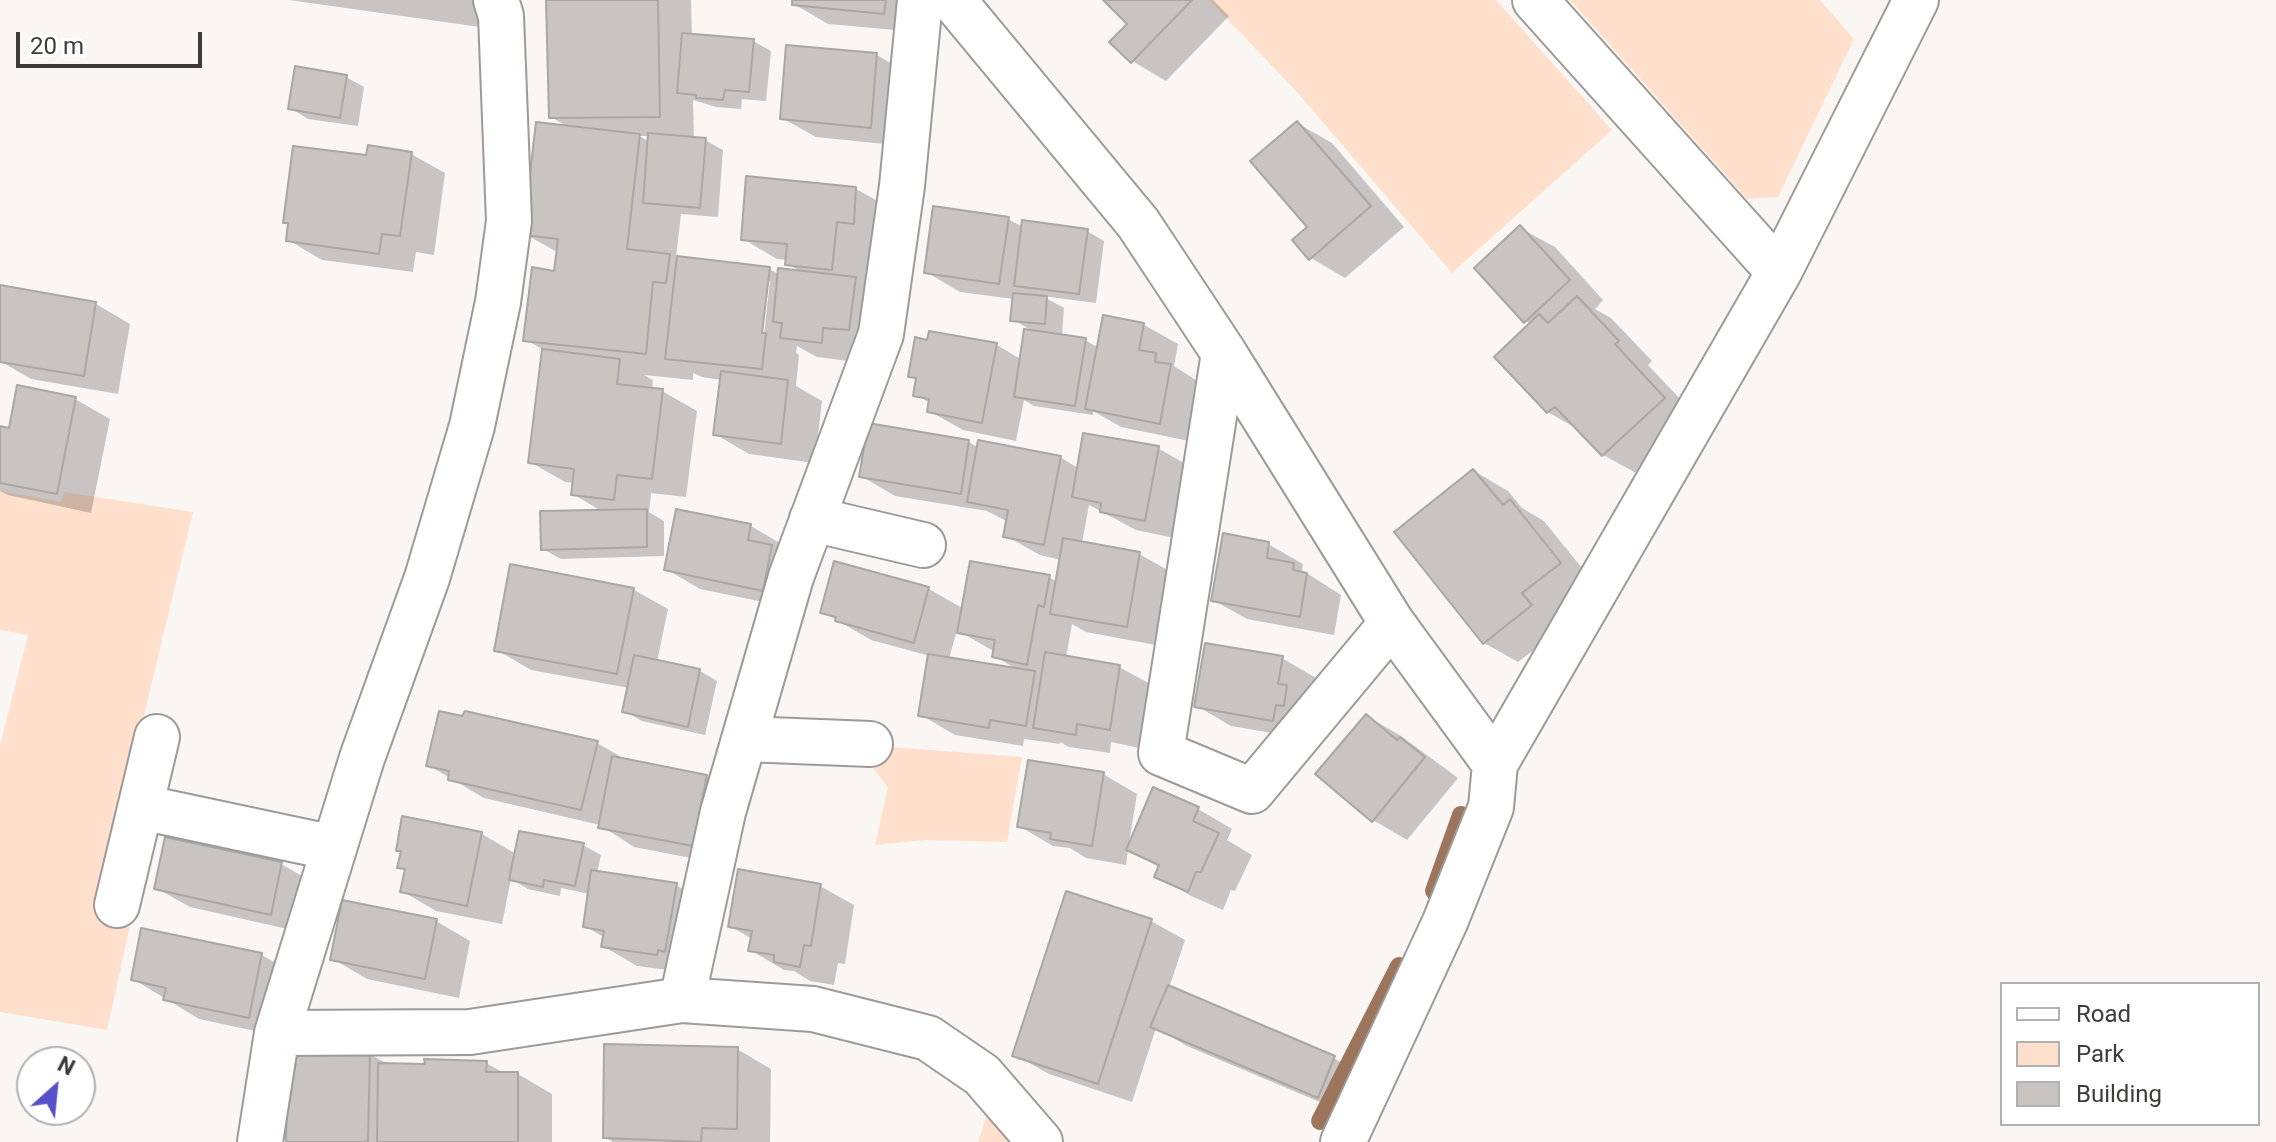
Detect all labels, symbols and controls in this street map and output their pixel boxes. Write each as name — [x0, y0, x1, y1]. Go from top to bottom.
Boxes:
scale bar — [20, 16, 206, 66]
text: 20 m — [30, 32, 84, 60]
legend — [2000, 982, 2260, 1126]
text: Road — [2076, 1000, 2131, 1028]
text: Park — [2076, 1040, 2124, 1068]
north arrow — [16, 1046, 96, 1126]
text: N — [54, 1051, 79, 1081]
text: Building — [2076, 1080, 2162, 1108]

